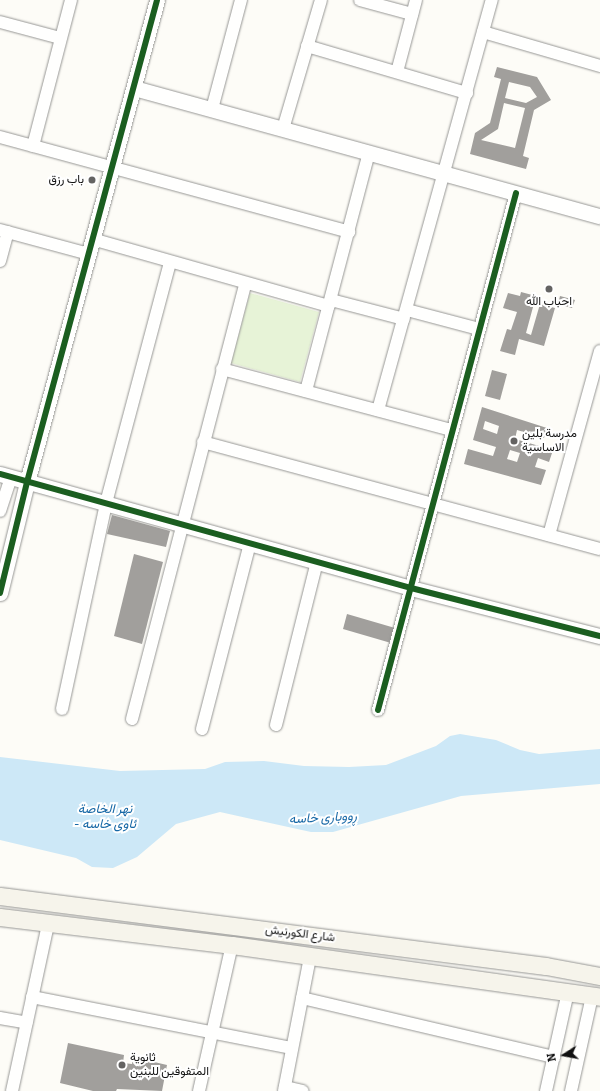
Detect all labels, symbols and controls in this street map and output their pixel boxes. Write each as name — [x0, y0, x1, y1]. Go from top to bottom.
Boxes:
place label: باب رزق — [48, 173, 84, 187]
marker: باب رزق — [87, 175, 97, 185]
marker: احباب الله — [544, 284, 554, 294]
place label: احباب الله — [526, 295, 572, 309]
place label: مدرسة بلين الاساسية — [522, 427, 577, 455]
marker: مدرسة بلين الاساسية — [509, 436, 519, 446]
water label: نهر الخاصة - ئاوی خاسە — [74, 802, 136, 833]
water label: ڕووباری خاسە — [288, 808, 358, 828]
street label: شارع الكورنيش — [264, 923, 336, 945]
north arrow — [544, 1035, 584, 1075]
place label: ثانوية المتفوقين للبنين — [130, 1051, 209, 1079]
text: N — [545, 1052, 559, 1063]
marker: ثانوية المتفوقين للبنين — [117, 1060, 127, 1070]

